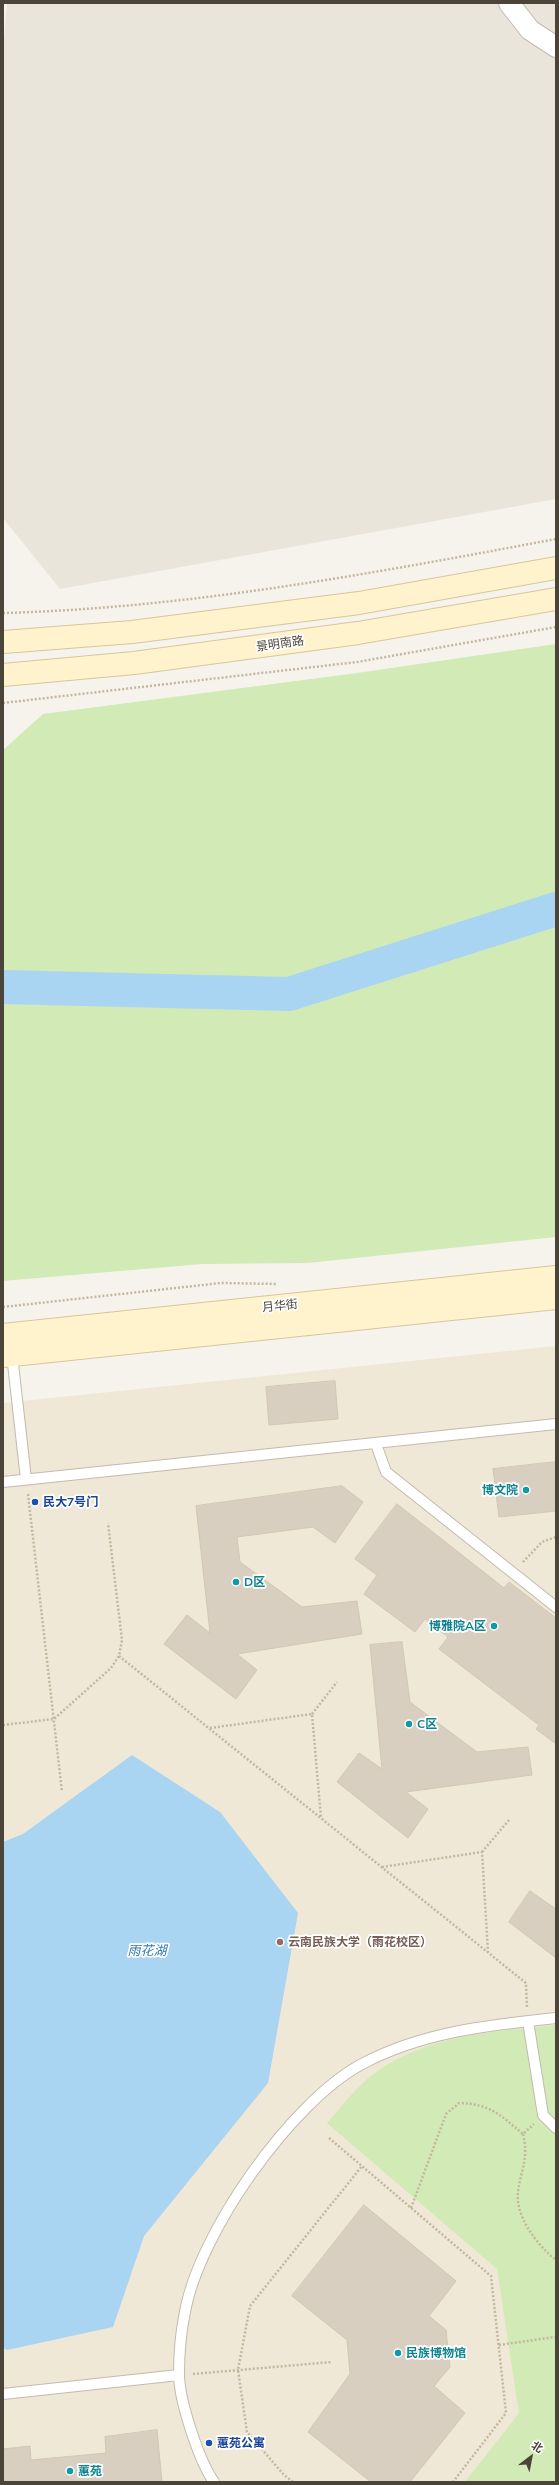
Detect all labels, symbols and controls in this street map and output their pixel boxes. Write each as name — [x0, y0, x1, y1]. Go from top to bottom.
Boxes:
street label: 景明南路 — [255, 634, 305, 654]
street label: 月华街 — [261, 1297, 299, 1315]
place label: 博文院 — [482, 1483, 518, 1497]
marker: 博文院 — [521, 1485, 531, 1495]
place label: 民大7号门 — [43, 1495, 98, 1509]
marker: 民大7号门 — [30, 1497, 40, 1507]
place label: D区 — [244, 1575, 265, 1589]
marker: D区 — [231, 1577, 241, 1587]
place label: 博雅院A区 — [429, 1619, 486, 1633]
marker: 博雅院A区 — [489, 1621, 499, 1631]
place label: C区 — [417, 1717, 437, 1731]
marker: C区 — [404, 1719, 414, 1729]
place label: 云南民族大学（雨花校区） — [288, 1935, 432, 1949]
marker: 云南民族大学（雨花校区） — [275, 1937, 285, 1947]
water label: 雨花湖 — [128, 1943, 166, 1959]
place label: 民族博物馆 — [406, 2346, 466, 2360]
marker: 民族博物馆 — [393, 2348, 403, 2358]
place label: 蕙苑公寓 — [217, 2436, 265, 2450]
north arrow — [511, 2437, 551, 2477]
marker: 蕙苑公寓 — [204, 2438, 214, 2448]
text: 北 — [529, 2438, 546, 2456]
place label: 蕙苑 — [78, 2464, 102, 2478]
marker: 蕙苑 — [65, 2466, 75, 2476]

